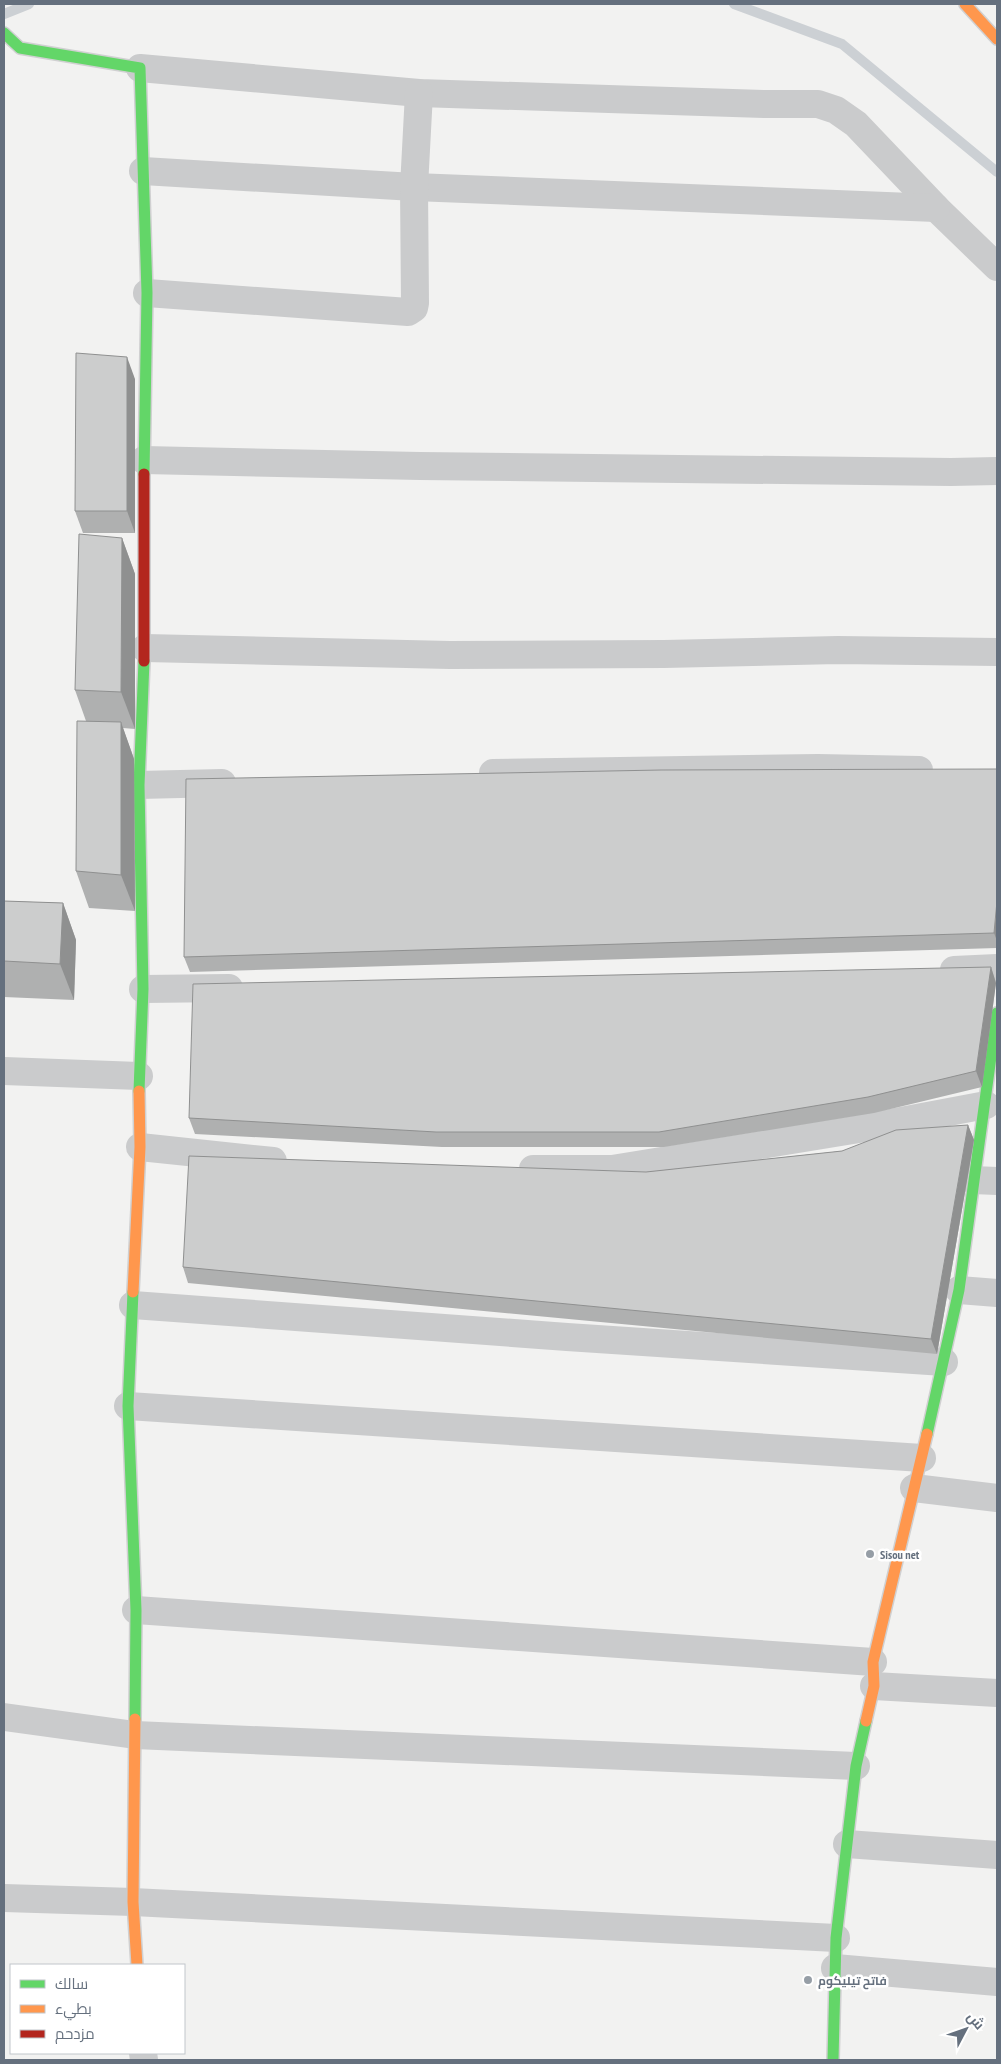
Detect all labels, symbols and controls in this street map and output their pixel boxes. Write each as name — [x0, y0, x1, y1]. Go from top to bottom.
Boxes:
place label: Sisou net — [880, 1547, 920, 1562]
marker: Sisou net — [864, 1548, 876, 1560]
legend — [10, 1964, 185, 2054]
place label: فاتح تيليكوم — [818, 1973, 887, 1990]
text: سالك — [55, 1974, 88, 1993]
marker: فاتح تيليكوم — [802, 1974, 814, 1986]
text: بطيء — [55, 1999, 92, 2021]
north arrow — [941, 2004, 991, 2054]
text: ش — [963, 2008, 989, 2033]
text: مزدحم — [55, 2024, 95, 2044]

